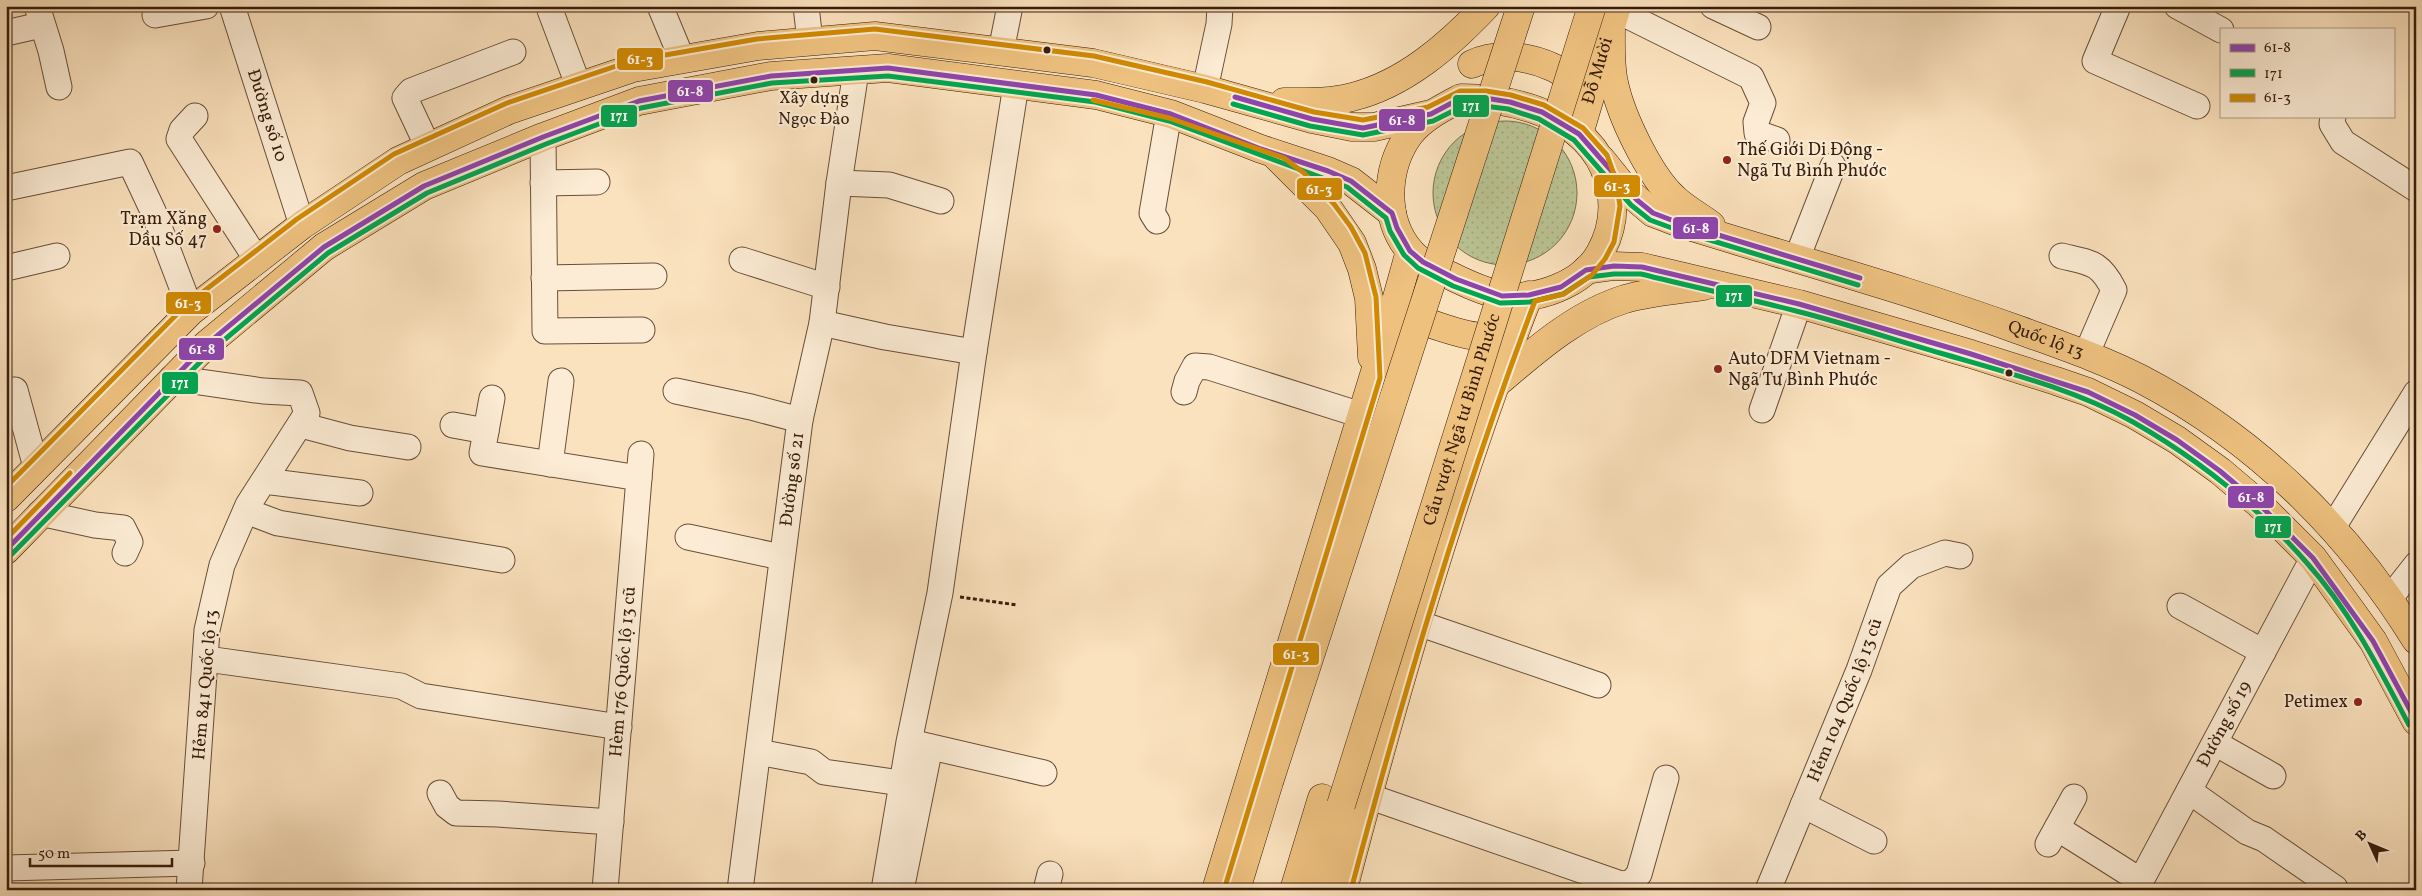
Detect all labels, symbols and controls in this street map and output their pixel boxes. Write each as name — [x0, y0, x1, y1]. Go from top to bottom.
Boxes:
legend — [2220, 28, 2394, 118]
street label: Đỗ Mười — [1576, 34, 1620, 107]
text: 61-8 — [2264, 38, 2291, 59]
unlabelled marker — [1042, 45, 1052, 55]
line badge: 61-3 — [616, 47, 664, 71]
text: 61-3 — [627, 51, 653, 70]
text: 171 — [2264, 64, 2283, 85]
street label: Đường số 10 — [240, 66, 294, 165]
marker: Xây dựng Ngọc Đào — [809, 75, 819, 85]
line badge: 61-8 — [667, 79, 714, 103]
text: 61-8 — [677, 83, 703, 102]
place label: Xây dựng Ngọc Đào — [778, 87, 850, 131]
text: 61-3 — [2264, 88, 2291, 109]
line badge: 171 — [1452, 94, 1490, 118]
text: 171 — [1462, 98, 1480, 117]
line badge: 171 — [600, 104, 638, 128]
text: 171 — [610, 108, 628, 127]
line badge: 61-8 — [1378, 108, 1426, 132]
text: 61-8 — [1389, 112, 1415, 131]
place label: Thế Giới Di Động - Ngã Tư Bình Phước — [1737, 138, 1887, 184]
marker: Thế Giới Di Động - Ngã Tư Bình Phước — [1721, 154, 1733, 166]
line badge: 61-3 — [1593, 174, 1641, 198]
line badge: 61-3 — [1296, 177, 1343, 201]
text: 61-3 — [1604, 178, 1630, 197]
text: 61-3 — [1306, 181, 1332, 200]
place label: Trạm Xăng Dầu Số 47 — [120, 207, 207, 253]
line badge: 61-8 — [1672, 216, 1719, 240]
text: 61-8 — [1683, 220, 1709, 239]
marker: Trạm Xăng Dầu Số 47 — [211, 223, 223, 235]
line badge: 171 — [1715, 284, 1753, 308]
text: 171 — [1725, 288, 1743, 307]
line badge: 61-3 — [165, 291, 212, 315]
text: 61-3 — [175, 295, 201, 314]
street label: Cầu vượt Ngã tư Bình Phước — [1417, 310, 1507, 529]
street label: Quốc lộ 13 — [2004, 314, 2087, 365]
line badge: 61-8 — [178, 337, 225, 361]
text: 61-8 — [189, 341, 215, 360]
place label: Auto DFM Vietnam - Ngã Tư Bình Phước — [1728, 347, 1891, 393]
marker: Auto DFM Vietnam - Ngã Tư Bình Phước — [1712, 363, 1724, 375]
unlabelled marker — [2004, 368, 2014, 378]
line badge: 171 — [161, 371, 199, 395]
text: 171 — [171, 375, 189, 394]
street label: Đường số 21 — [774, 431, 811, 528]
line badge: 61-8 — [2227, 485, 2275, 509]
text: 61-8 — [2238, 489, 2264, 508]
line badge: 171 — [2254, 515, 2292, 539]
text: 171 — [2264, 519, 2282, 538]
street label: Hèm 176 Quốc lộ 13 cũ — [604, 585, 643, 758]
street label: Hẻm 841 Quốc lộ 13 — [187, 609, 225, 761]
street label: Hẻm 104 Quốc lộ 13 cũ — [1801, 615, 1889, 786]
line badge: 61-3 — [1272, 642, 1320, 666]
text: 61-3 — [1283, 646, 1309, 665]
street label: Đường số 19 — [2191, 676, 2258, 772]
place label: Petimex — [2284, 690, 2348, 715]
marker: Petimex — [2352, 696, 2364, 708]
north arrow — [2344, 818, 2394, 868]
text: B — [2352, 826, 2372, 846]
scale bar — [30, 836, 172, 868]
text: 50 m — [38, 844, 70, 865]

